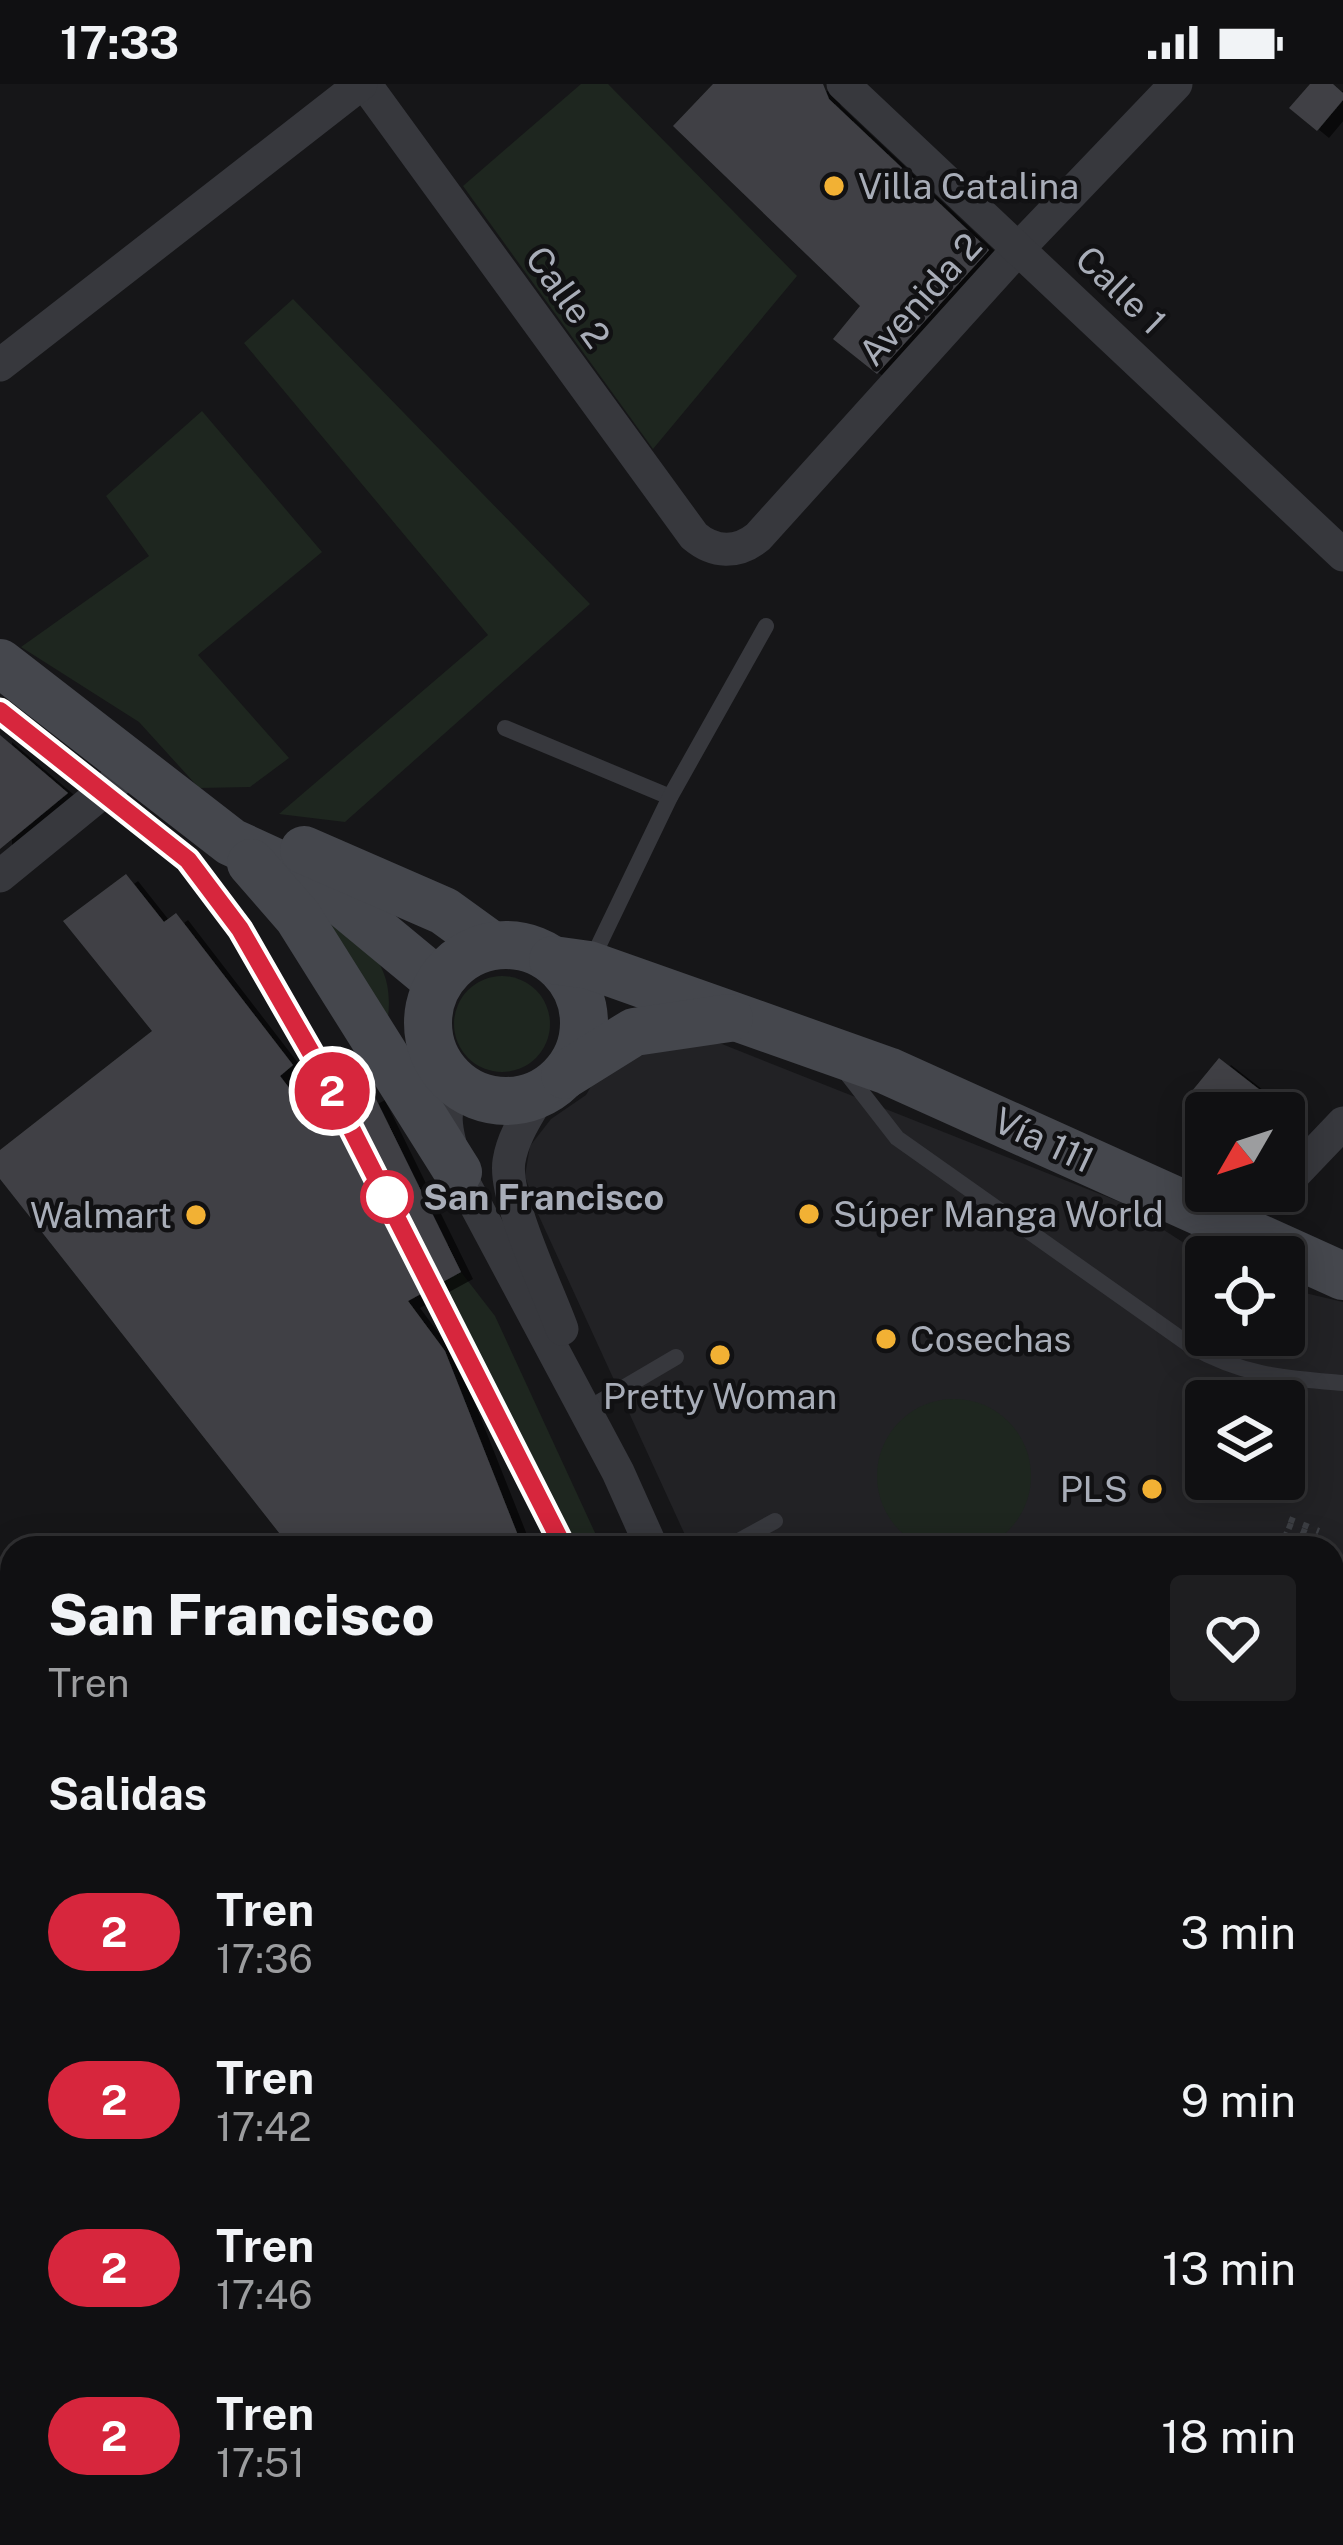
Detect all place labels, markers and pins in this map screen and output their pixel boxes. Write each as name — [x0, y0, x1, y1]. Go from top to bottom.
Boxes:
place label: Villa Catalina — [858, 165, 1079, 207]
marker: Villa Catalina — [821, 173, 847, 199]
marker: San Francisco — [362, 1172, 412, 1222]
place label: San Francisco — [423, 1176, 664, 1218]
place label: Súper Manga World — [833, 1193, 1164, 1235]
place label: Walmart — [30, 1194, 172, 1236]
marker: Súper Manga World — [796, 1201, 822, 1227]
marker: Walmart — [183, 1202, 209, 1228]
place label: Cosechas — [910, 1318, 1072, 1360]
marker: Cosechas — [873, 1326, 899, 1352]
marker: Pretty Woman — [707, 1342, 733, 1368]
place label: Pretty Woman — [603, 1375, 837, 1417]
place label: PLS — [1060, 1468, 1128, 1510]
marker: PLS — [1139, 1476, 1165, 1502]

